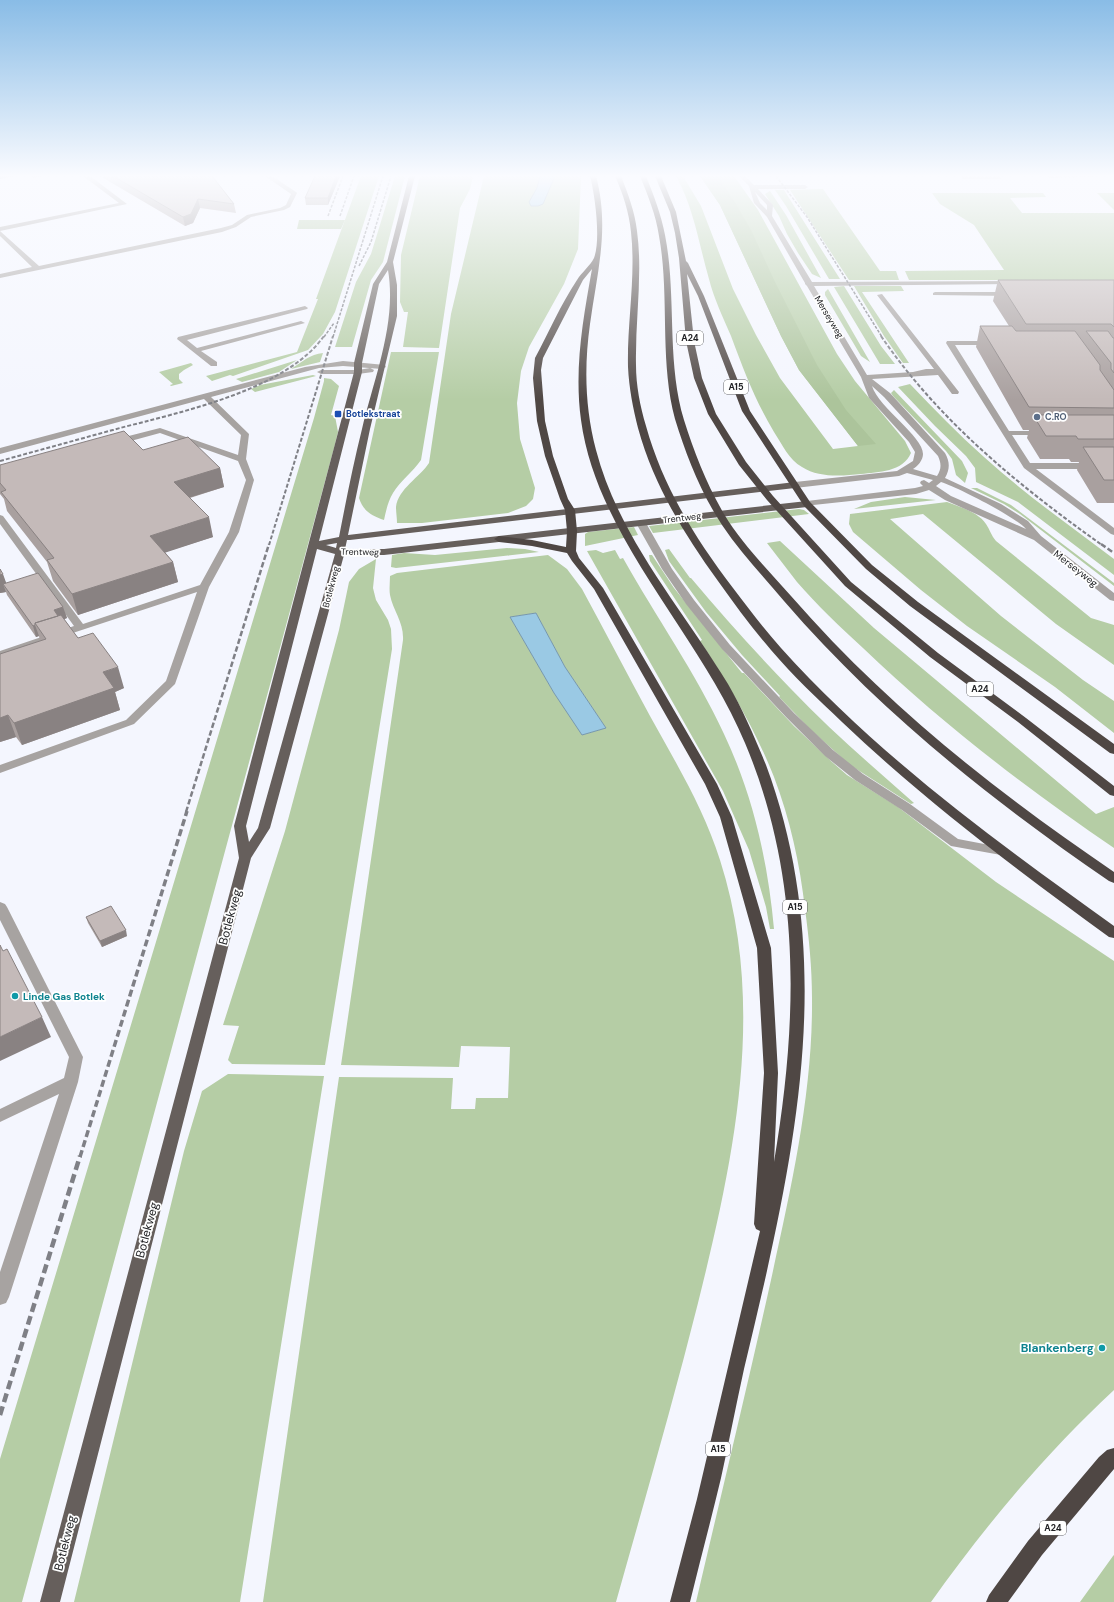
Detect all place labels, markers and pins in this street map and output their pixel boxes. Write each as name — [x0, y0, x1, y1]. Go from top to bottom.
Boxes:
place label: Botlekstraat — [346, 408, 400, 420]
marker: Botlekstraat — [333, 409, 343, 419]
place label: C.RO — [1045, 411, 1067, 423]
marker: C.RO — [1032, 412, 1042, 422]
place label: Linde Gas Botlek — [23, 990, 105, 1003]
marker: Linde Gas Botlek — [10, 991, 20, 1001]
place label: Blankenberg — [1021, 1340, 1094, 1356]
marker: Blankenberg — [1097, 1343, 1107, 1353]

